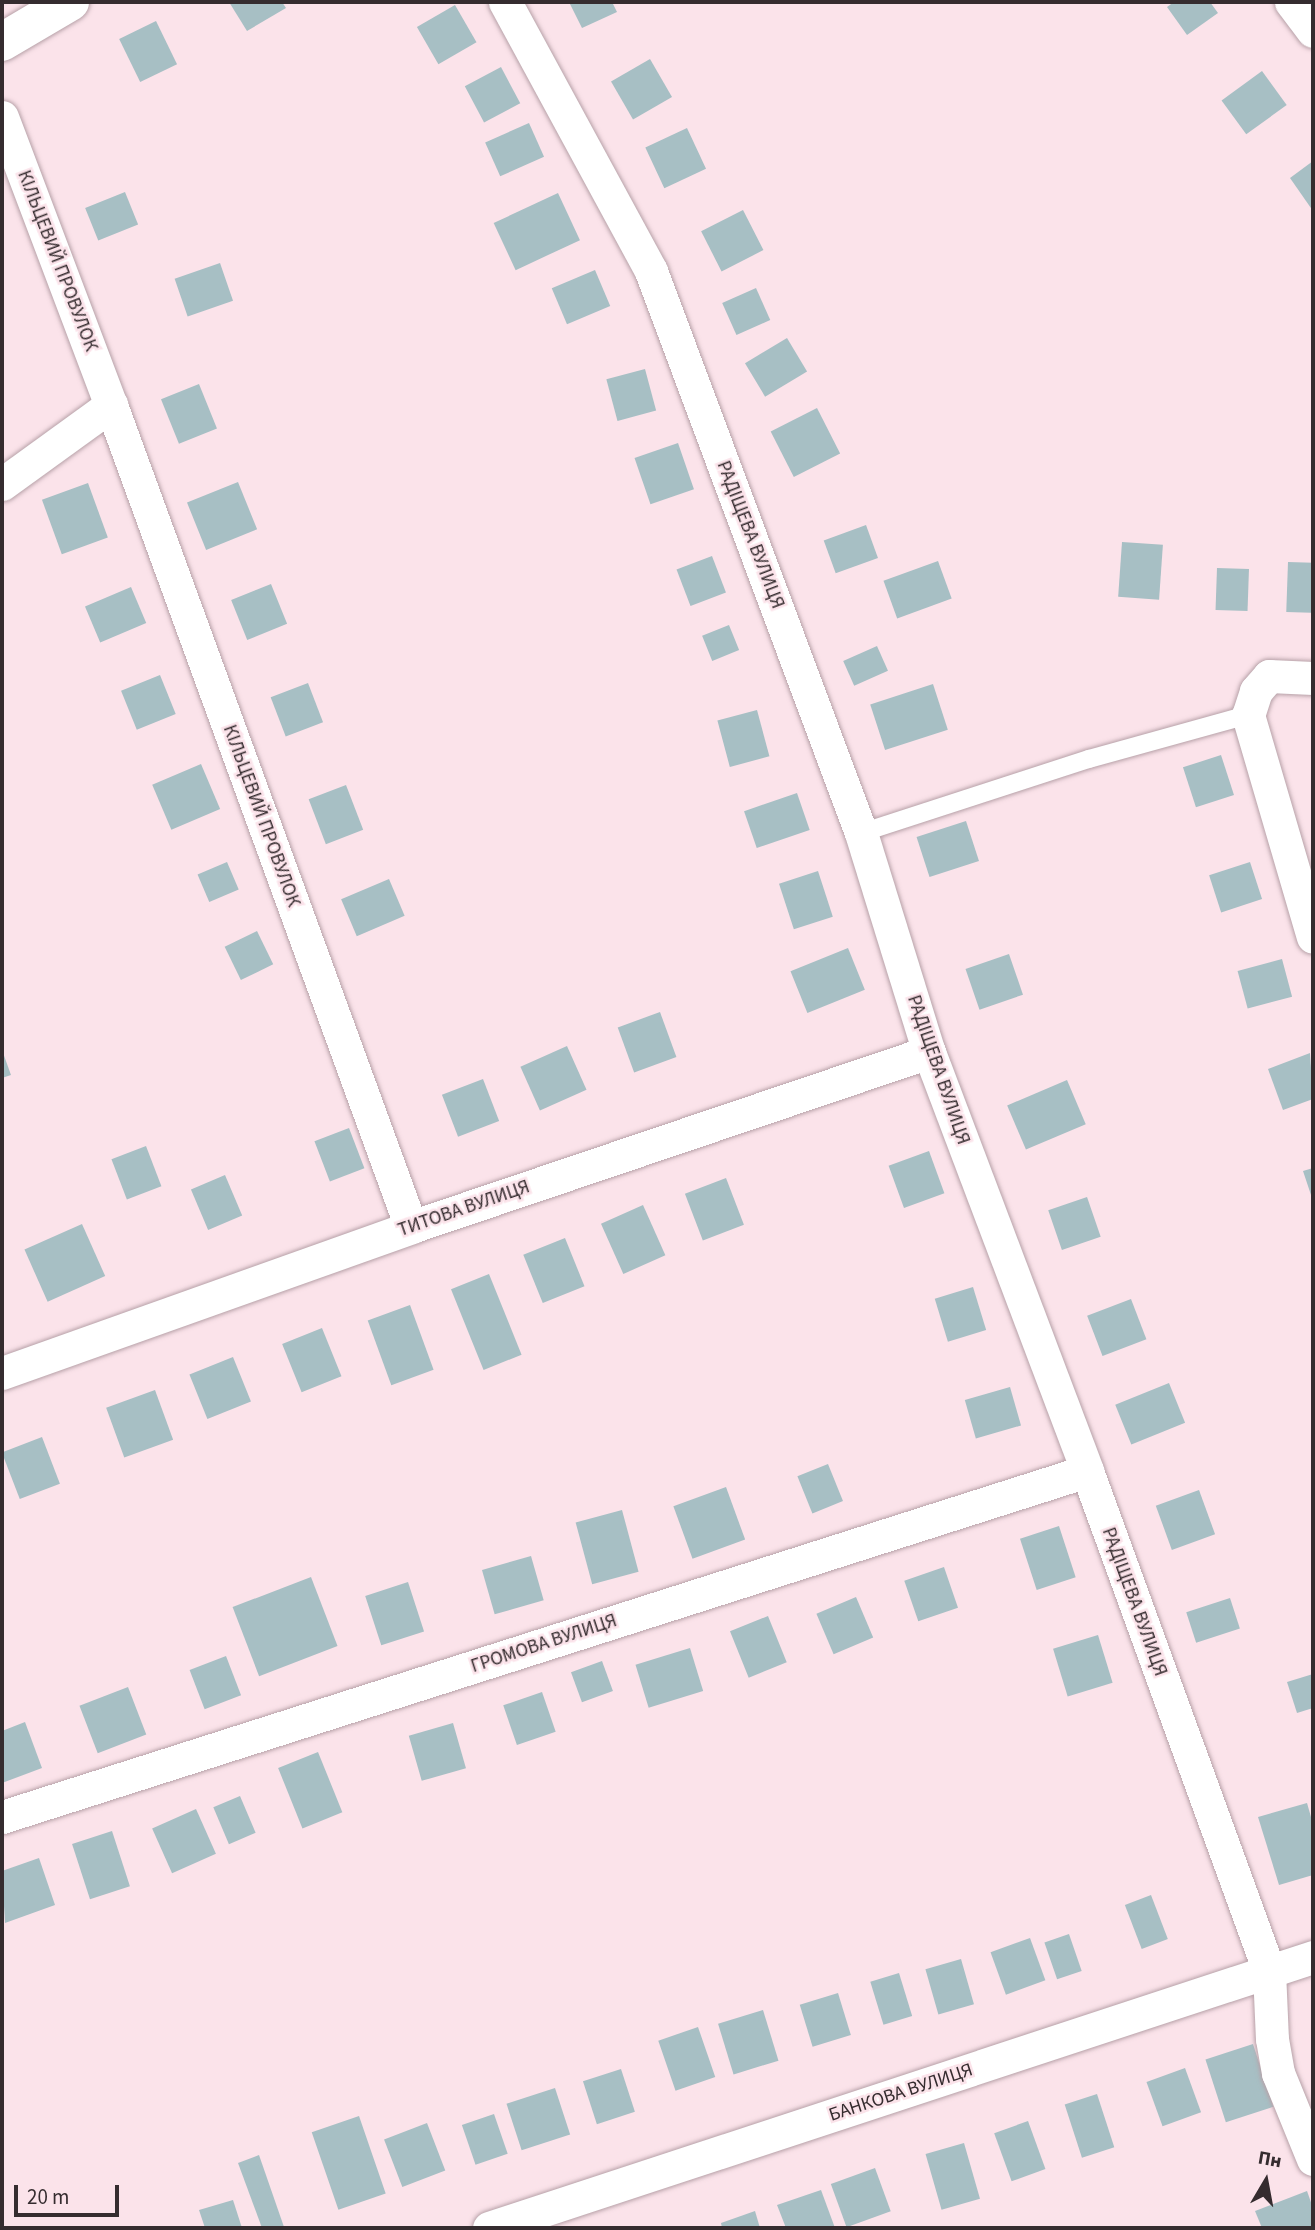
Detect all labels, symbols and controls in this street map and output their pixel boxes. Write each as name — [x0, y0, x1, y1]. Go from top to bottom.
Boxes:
street label: КІЛЬЦЕВИЙ ПРОВУЛОК — [12, 167, 102, 355]
street label: РАДІЩЕВА ВУЛИЦЯ — [711, 458, 789, 612]
street label: КІЛЬЦЕВИЙ ПРОВУЛОК — [217, 722, 305, 910]
street label: РАДІЩЕВА ВУЛИЦЯ — [902, 992, 974, 1148]
street label: ТИТОВА ВУЛИЦЯ — [395, 1176, 533, 1242]
street label: РАДІЩЕВА ВУЛИЦЯ — [1097, 1525, 1171, 1679]
street label: ГРОМОВА ВУЛИЦЯ — [468, 1610, 620, 1678]
street label: БАНКОВА ВУЛИЦЯ — [826, 2059, 976, 2127]
text: Пн — [1256, 2144, 1284, 2175]
north arrow — [1231, 2146, 1301, 2216]
scale bar — [18, 2170, 122, 2214]
text: 20 m — [27, 2182, 69, 2212]

